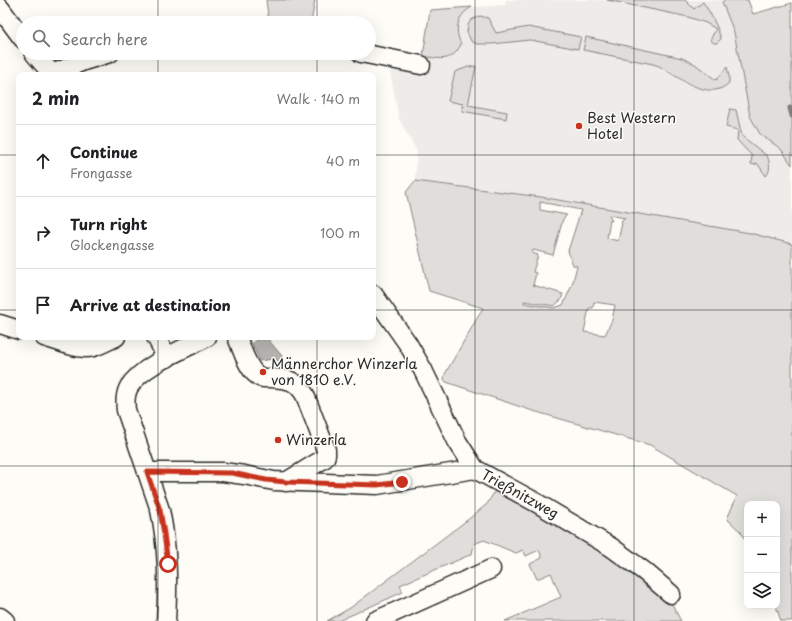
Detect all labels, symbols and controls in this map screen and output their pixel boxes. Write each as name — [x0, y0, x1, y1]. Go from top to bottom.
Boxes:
search box — [16, 16, 376, 60]
icon: search — [30, 27, 52, 49]
text: Search here — [62, 27, 148, 50]
text: 2 min — [32, 85, 79, 111]
text: Walk · 140 m — [277, 89, 360, 108]
place label: Best Western Hotel — [587, 107, 676, 144]
marker: Best Western Hotel — [574, 121, 584, 131]
text: Continue — [70, 140, 138, 163]
icon: ahead — [32, 150, 54, 172]
text: 40 m — [326, 151, 360, 170]
text: Frongasse — [70, 163, 132, 182]
text: Turn right — [70, 212, 147, 235]
icon: right — [32, 222, 54, 244]
text: 100 m — [320, 223, 360, 242]
text: Glockengasse — [70, 235, 155, 254]
text: Arrive at destination — [70, 293, 231, 316]
icon: arrive — [32, 294, 54, 316]
place label: Männerchor Winzerla von 1810 e.V. — [271, 353, 418, 390]
marker: Männerchor Winzerla von 1810 e.V. — [258, 367, 268, 377]
place label: Winzerla — [286, 429, 346, 450]
marker: Winzerla — [273, 435, 283, 445]
street label: Trießnitzweg — [478, 464, 563, 524]
route end — [393, 473, 411, 491]
map controls — [744, 501, 780, 609]
button: + — [744, 501, 780, 537]
button: − — [744, 537, 780, 573]
route start — [159, 555, 177, 573]
button: layers — [744, 573, 780, 609]

